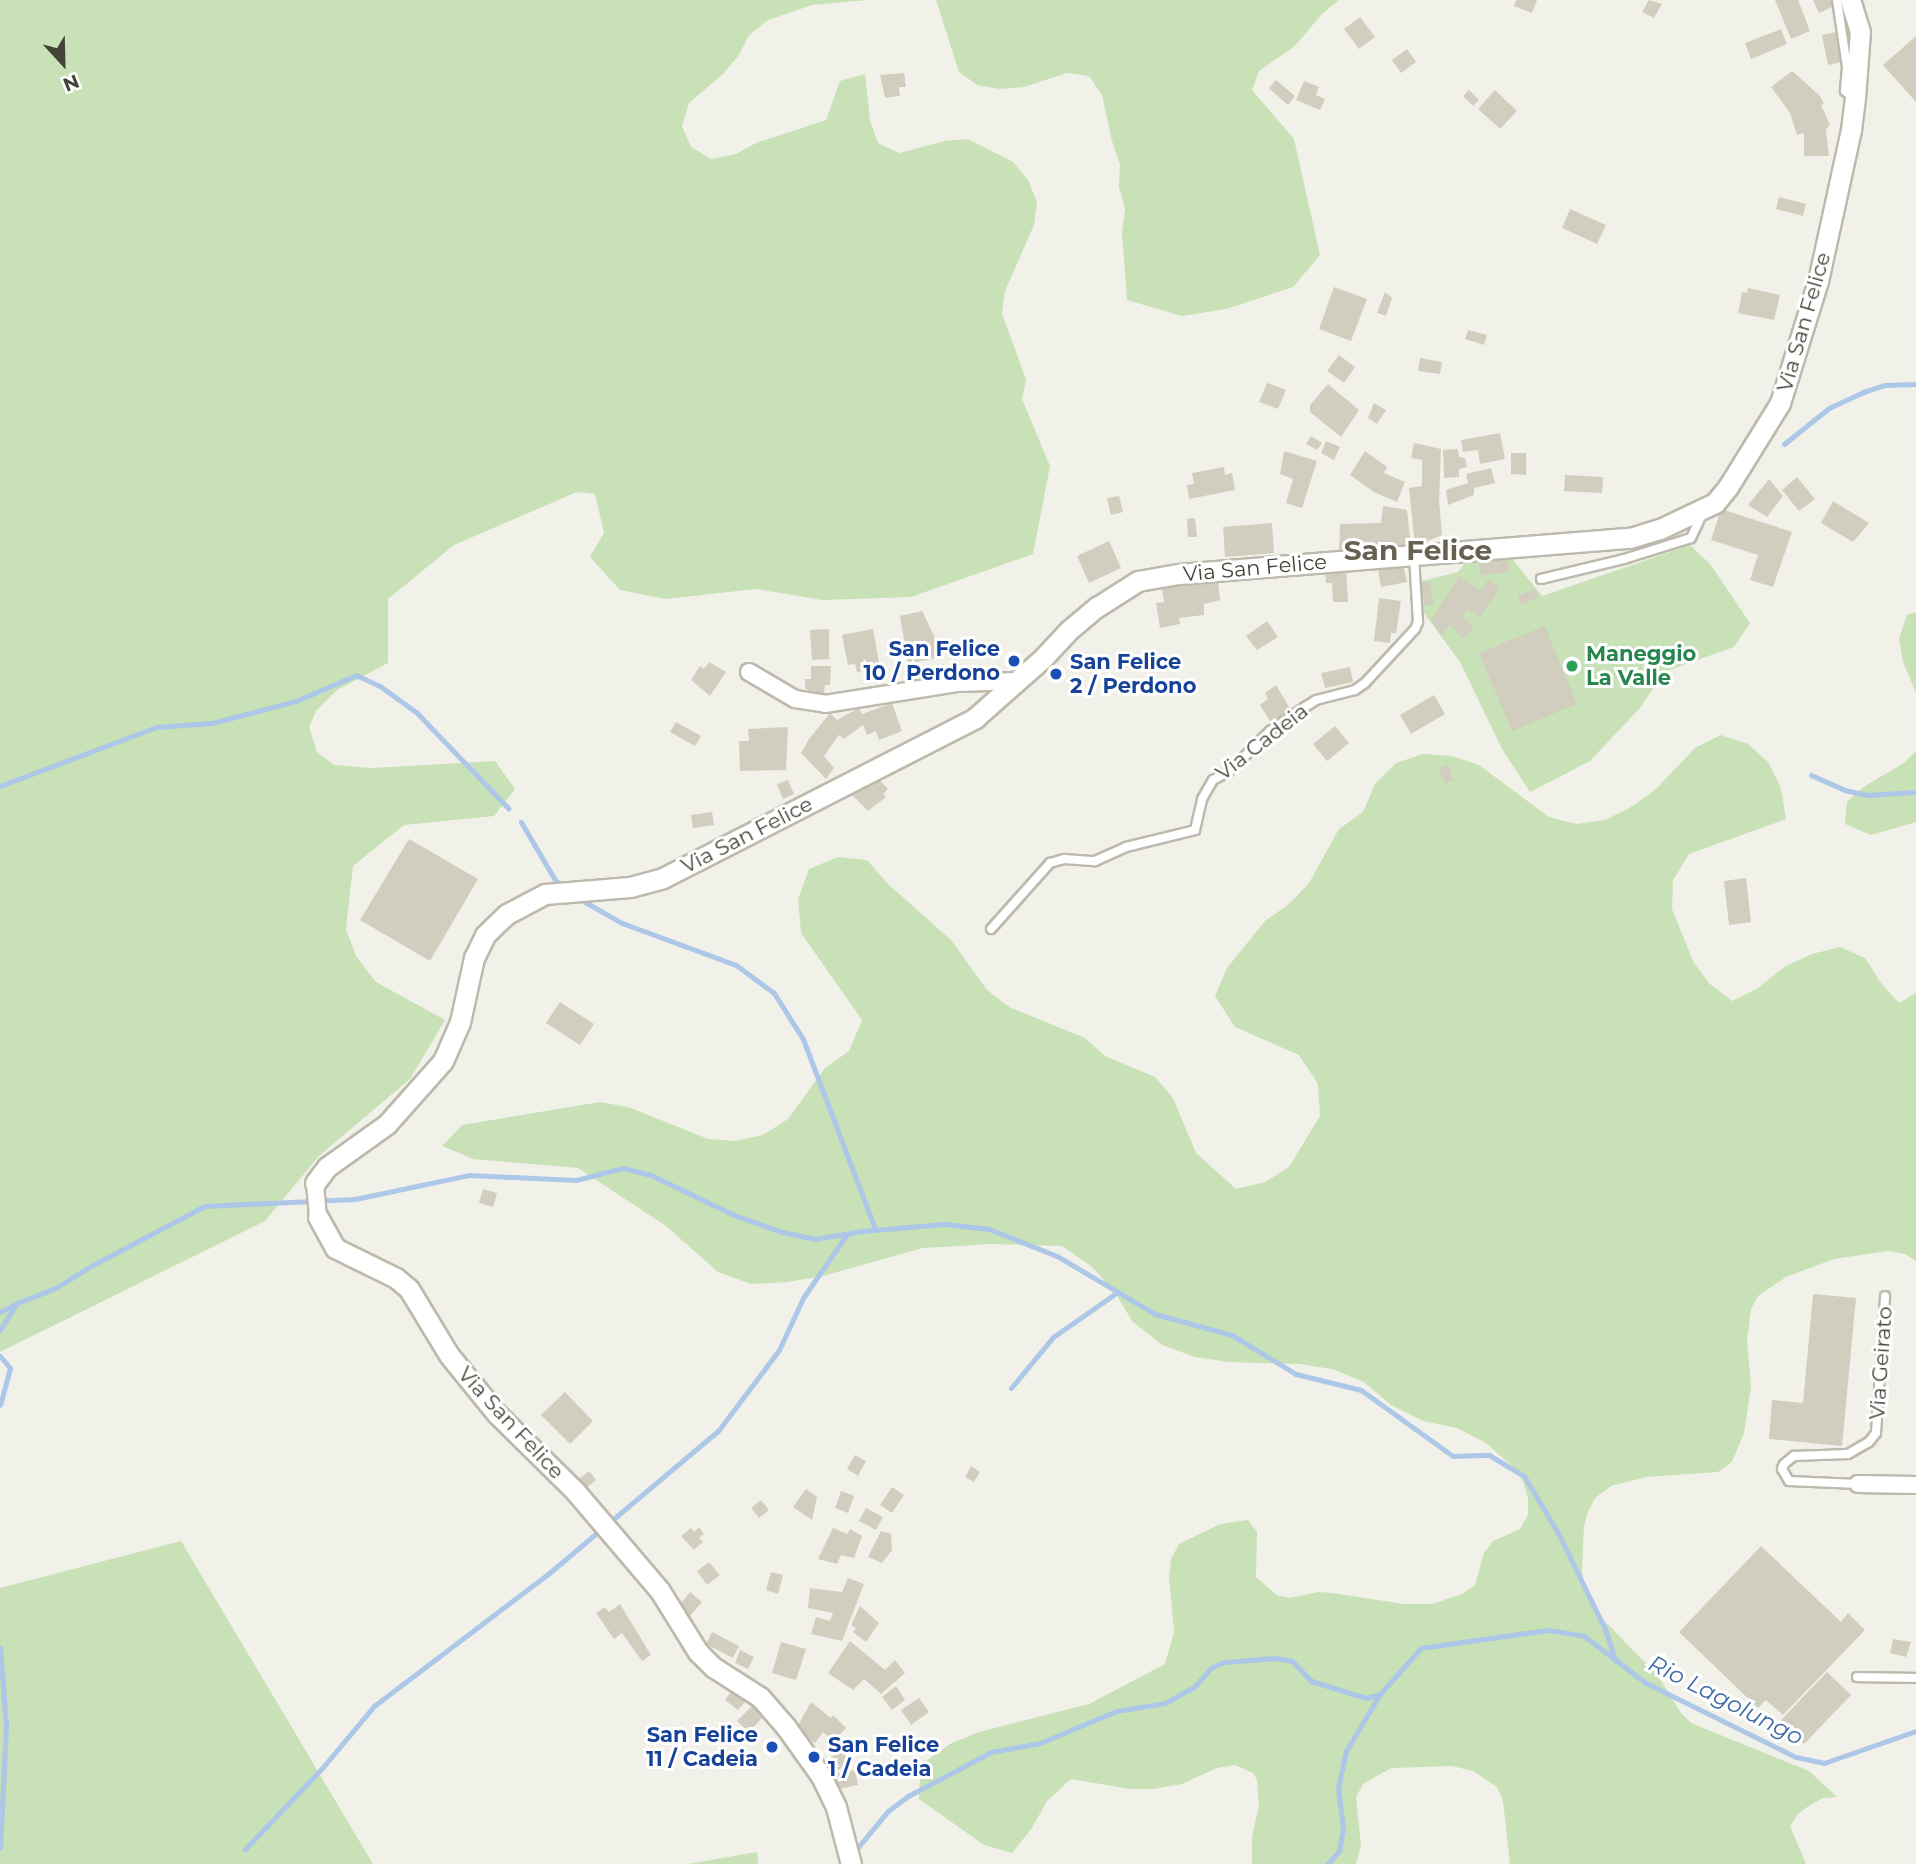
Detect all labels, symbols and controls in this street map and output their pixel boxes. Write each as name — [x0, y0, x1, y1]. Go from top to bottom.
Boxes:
north arrow — [28, 28, 98, 98]
text: N — [60, 69, 82, 96]
street label: Via San Felice — [1772, 249, 1836, 395]
district label: San Felice — [1344, 533, 1492, 567]
street label: Via San Felice — [1182, 549, 1328, 587]
place label: San Felice 10 / Perdono — [863, 636, 1000, 686]
place label: Maneggio La Valle — [1586, 641, 1696, 691]
place label: San Felice 2 / Perdono — [1070, 649, 1196, 699]
marker: San Felice 10 / Perdono — [1006, 653, 1022, 669]
marker: Maneggio La Valle — [1564, 658, 1580, 674]
marker: San Felice 2 / Perdono — [1048, 666, 1064, 682]
street label: Via Cadeia — [1211, 698, 1313, 786]
street label: Via San Felice — [677, 791, 817, 879]
street label: Via Geirato — [1864, 1305, 1898, 1421]
street label: Via San Felice — [453, 1362, 569, 1484]
water label: Rio Lagolungo — [1644, 1649, 1808, 1751]
place label: San Felice 11 / Cadeia — [646, 1722, 758, 1772]
place label: San Felice 1 / Cadeia — [828, 1732, 939, 1782]
marker: San Felice 11 / Cadeia — [764, 1739, 780, 1755]
marker: San Felice 1 / Cadeia — [806, 1749, 822, 1765]

